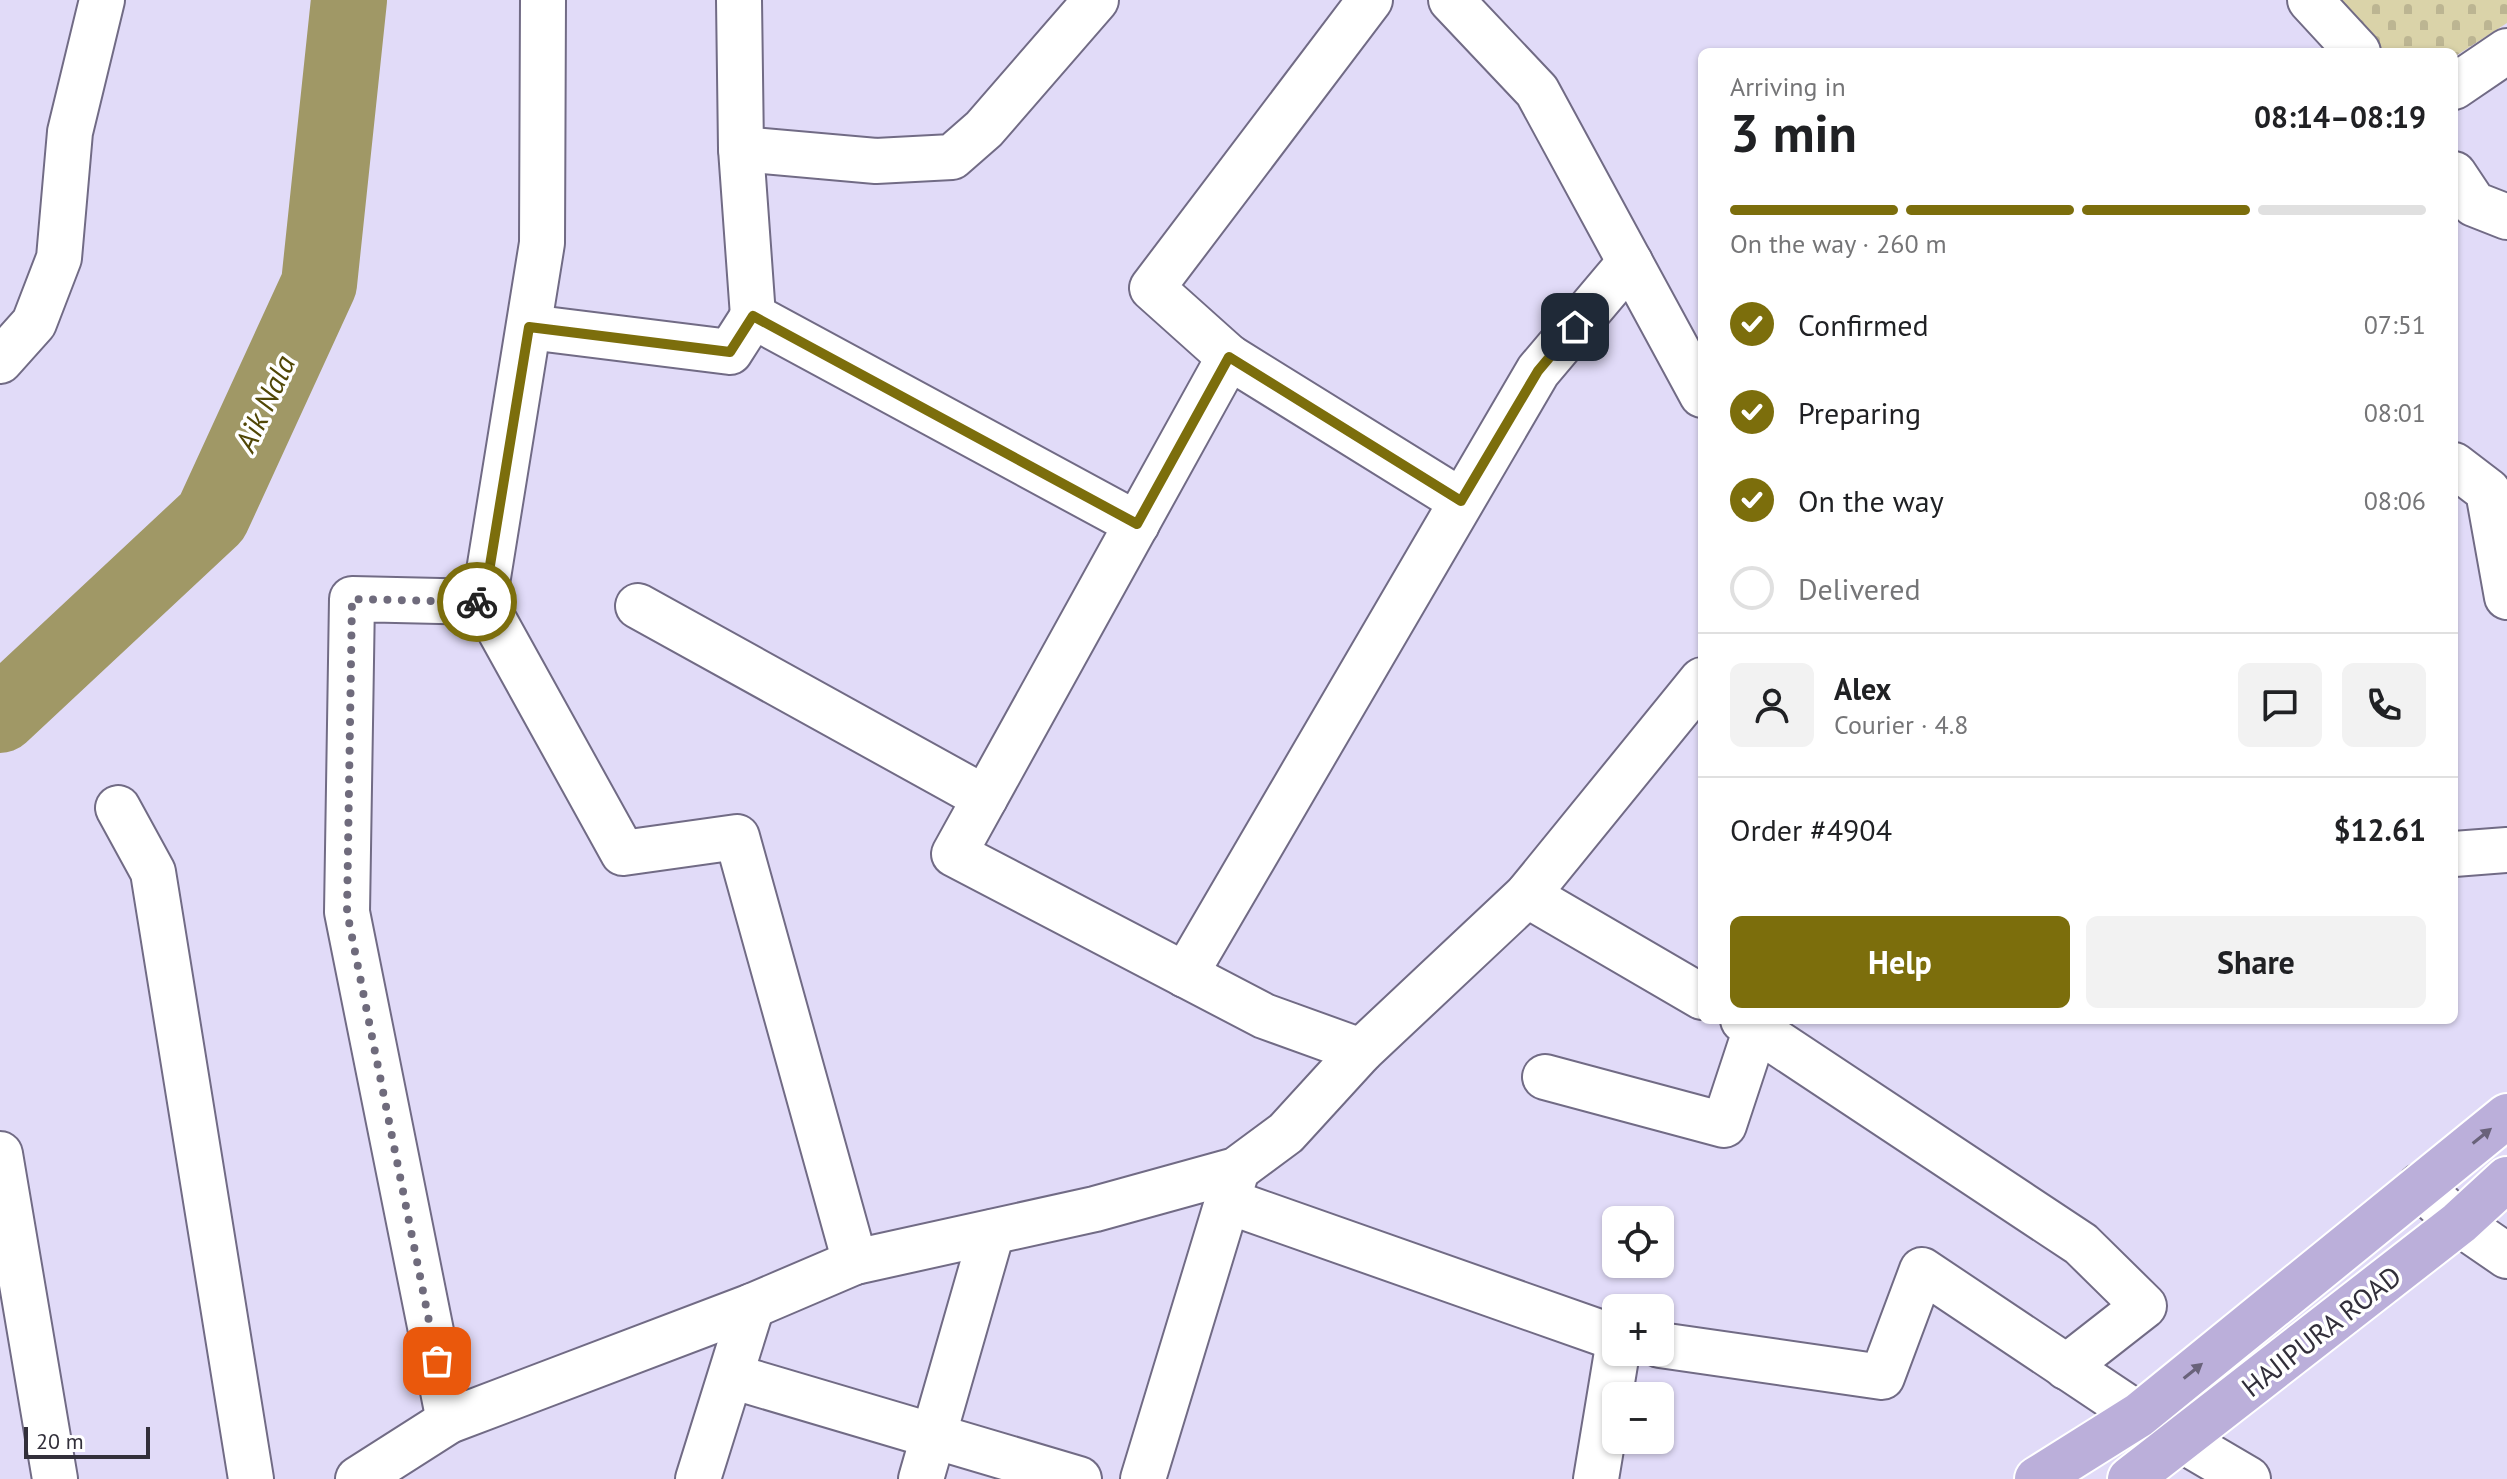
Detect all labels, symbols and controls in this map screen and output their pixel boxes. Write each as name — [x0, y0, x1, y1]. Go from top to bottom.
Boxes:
text: Arriving in — [1730, 70, 1846, 103]
text: 08:14–08:19 — [2254, 97, 2426, 136]
text: 3 min — [1730, 99, 1857, 166]
text: On the way · 260 m — [1730, 227, 1947, 260]
pin — [1541, 293, 1609, 361]
icon: check — [1730, 302, 1774, 346]
icon: home — [1553, 305, 1597, 349]
text: Confirmed — [1798, 305, 1929, 344]
text: 07:51 — [2364, 308, 2426, 341]
water label: Aik Nala — [224, 348, 303, 458]
icon: check — [1730, 390, 1774, 434]
text: Preparing — [1798, 393, 1921, 432]
text: 08:01 — [2364, 396, 2426, 429]
icon: check — [1730, 478, 1774, 522]
text: On the way — [1798, 481, 1944, 520]
text: 08:06 — [2364, 484, 2426, 517]
courier — [437, 562, 517, 642]
text: Delivered — [1798, 569, 1921, 608]
icon: bike — [455, 580, 499, 624]
button: person — [1730, 663, 1814, 747]
button: chat — [2238, 663, 2322, 747]
button: phone — [2342, 663, 2426, 747]
text: Alex — [1834, 669, 1891, 708]
text: Courier · 4.8 — [1834, 708, 1968, 741]
text: Order #4904 — [1730, 810, 1892, 849]
text: $12.61 — [2334, 810, 2426, 849]
button: Help — [1730, 916, 2070, 1008]
button: Share — [2086, 916, 2426, 1008]
one-way arrow — [2472, 1129, 2492, 1145]
map controls — [1602, 1206, 1674, 1454]
button: locate — [1602, 1206, 1674, 1278]
street label: HAJIPURA ROAD — [2234, 1257, 2408, 1405]
button: + — [1602, 1294, 1674, 1366]
pin — [403, 1327, 471, 1395]
icon: bag — [415, 1339, 459, 1383]
one-way arrow — [2183, 1363, 2203, 1380]
button: − — [1602, 1382, 1674, 1454]
scale bar — [24, 1423, 150, 1459]
text: 20 m — [36, 1427, 84, 1455]

